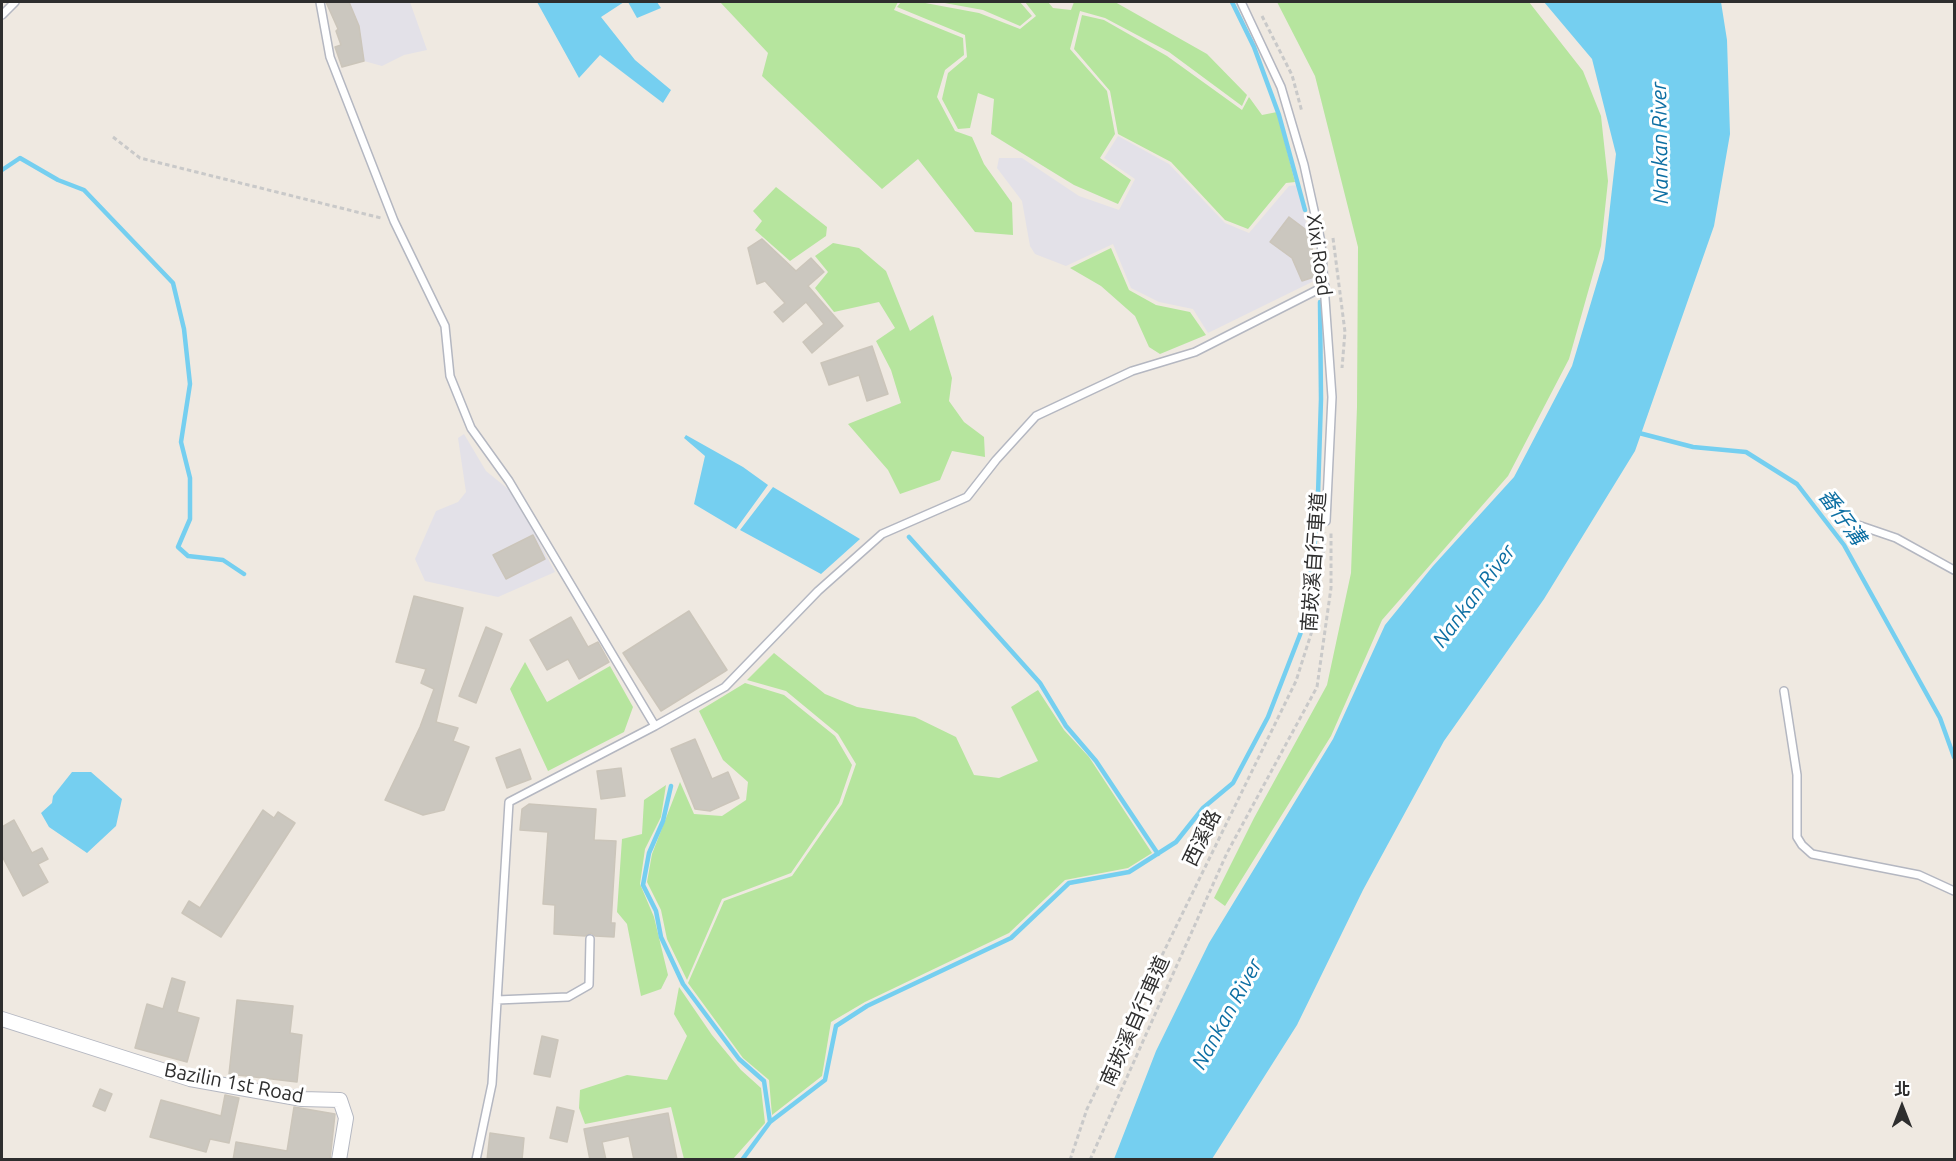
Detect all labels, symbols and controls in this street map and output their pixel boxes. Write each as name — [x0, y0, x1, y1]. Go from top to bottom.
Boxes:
water label: Nankan River — [1646, 82, 1674, 204]
street label: Xixi Road — [1301, 212, 1337, 298]
water label: 番仔溝 — [1813, 484, 1871, 550]
street label: 南崁溪自行車道 — [1297, 491, 1331, 633]
water label: Nankan River — [1427, 540, 1521, 652]
street label: 西溪路 — [1178, 806, 1226, 870]
street label: 南崁溪自行車道 — [1096, 952, 1174, 1090]
water label: Nankan River — [1186, 954, 1268, 1074]
street label: Bazilin 1st Road — [162, 1058, 306, 1108]
north arrow — [1872, 1077, 1932, 1137]
text: 北 — [1894, 1080, 1910, 1098]

